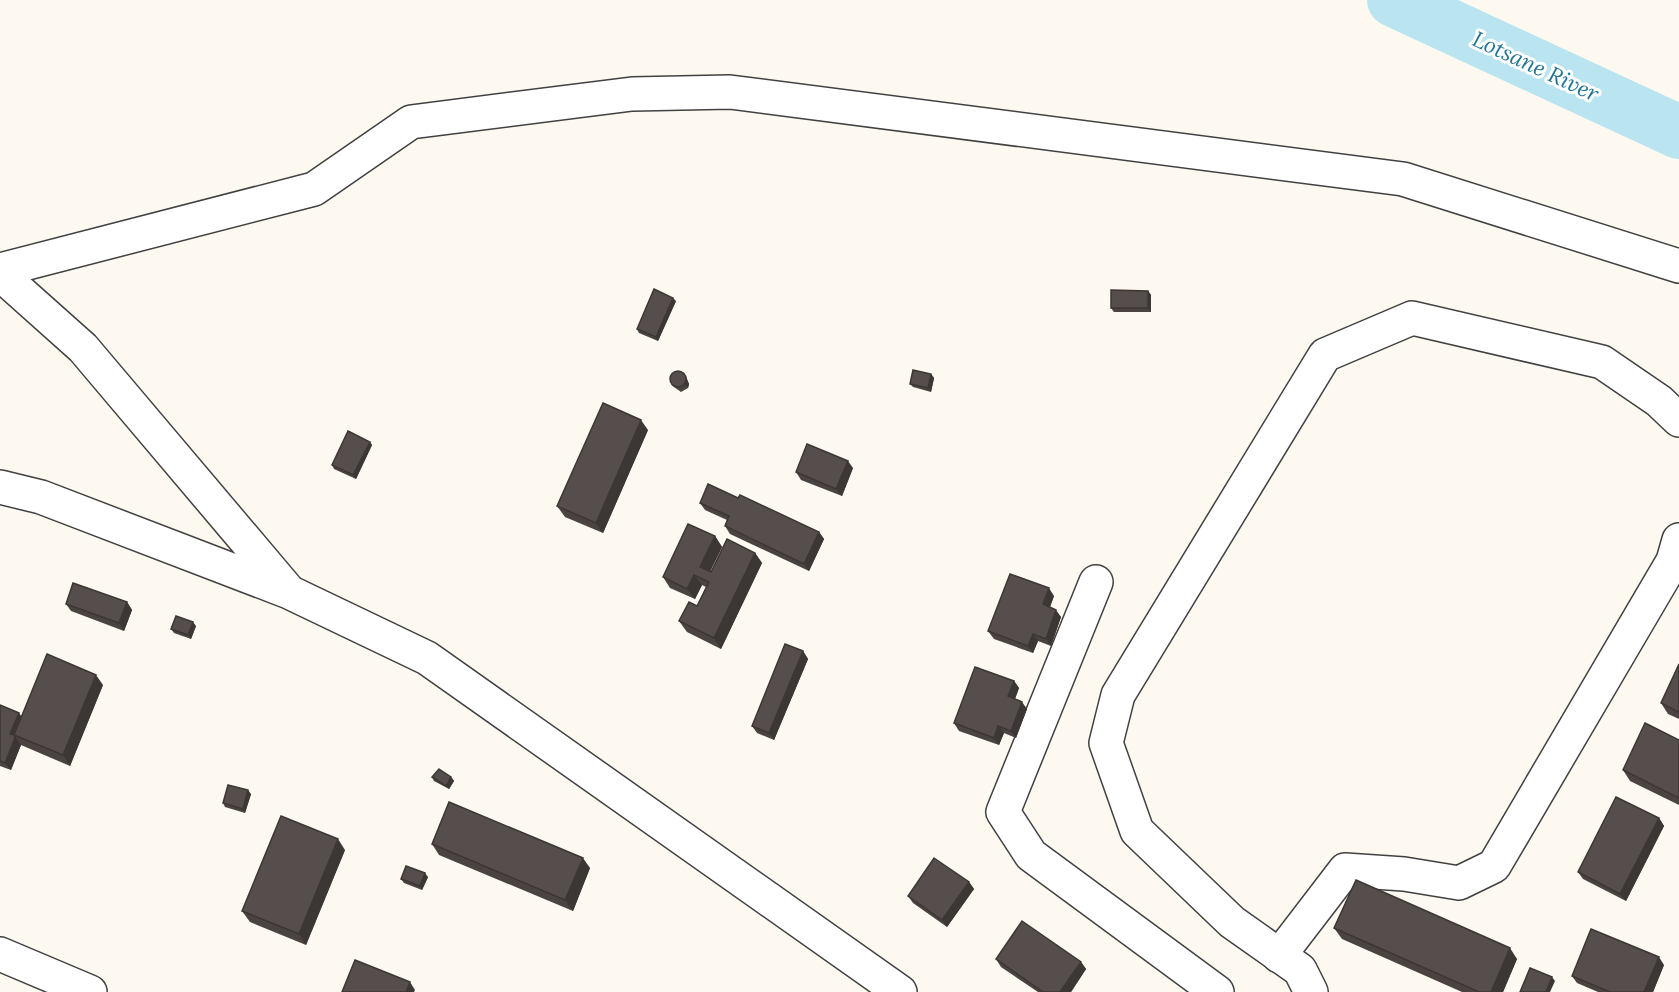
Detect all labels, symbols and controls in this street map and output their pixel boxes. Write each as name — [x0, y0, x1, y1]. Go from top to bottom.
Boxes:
water label: Lotsane River — [1468, 24, 1605, 108]

